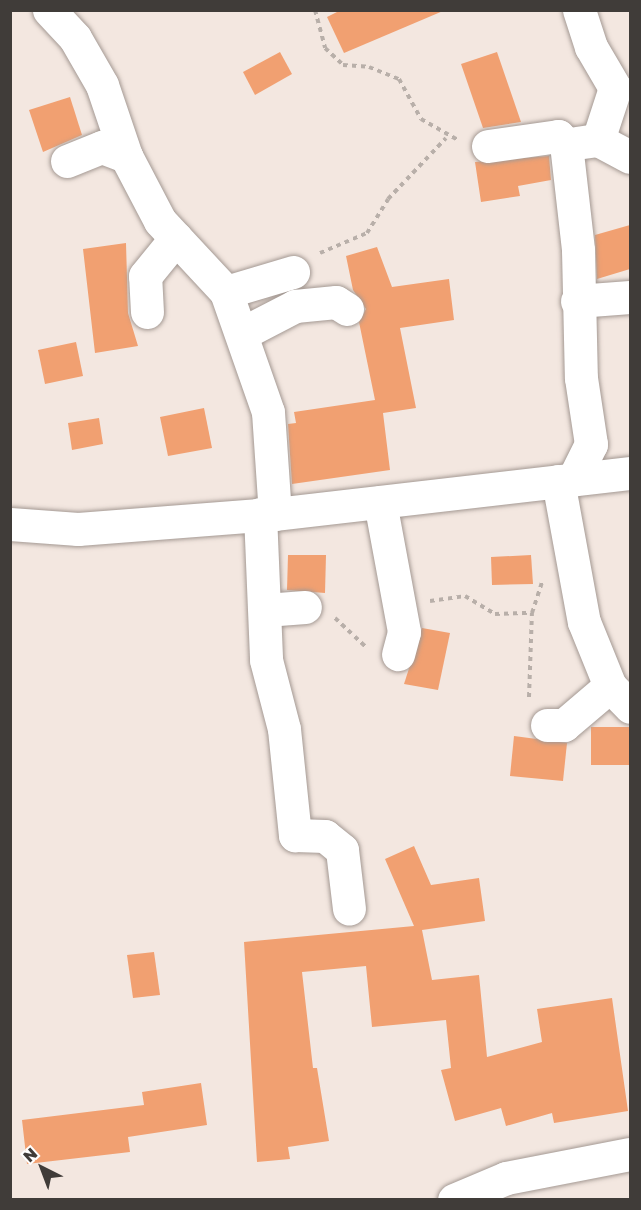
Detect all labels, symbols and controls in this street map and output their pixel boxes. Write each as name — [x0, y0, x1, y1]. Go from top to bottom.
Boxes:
north arrow — [12, 1138, 72, 1198]
text: N — [19, 1143, 41, 1166]

